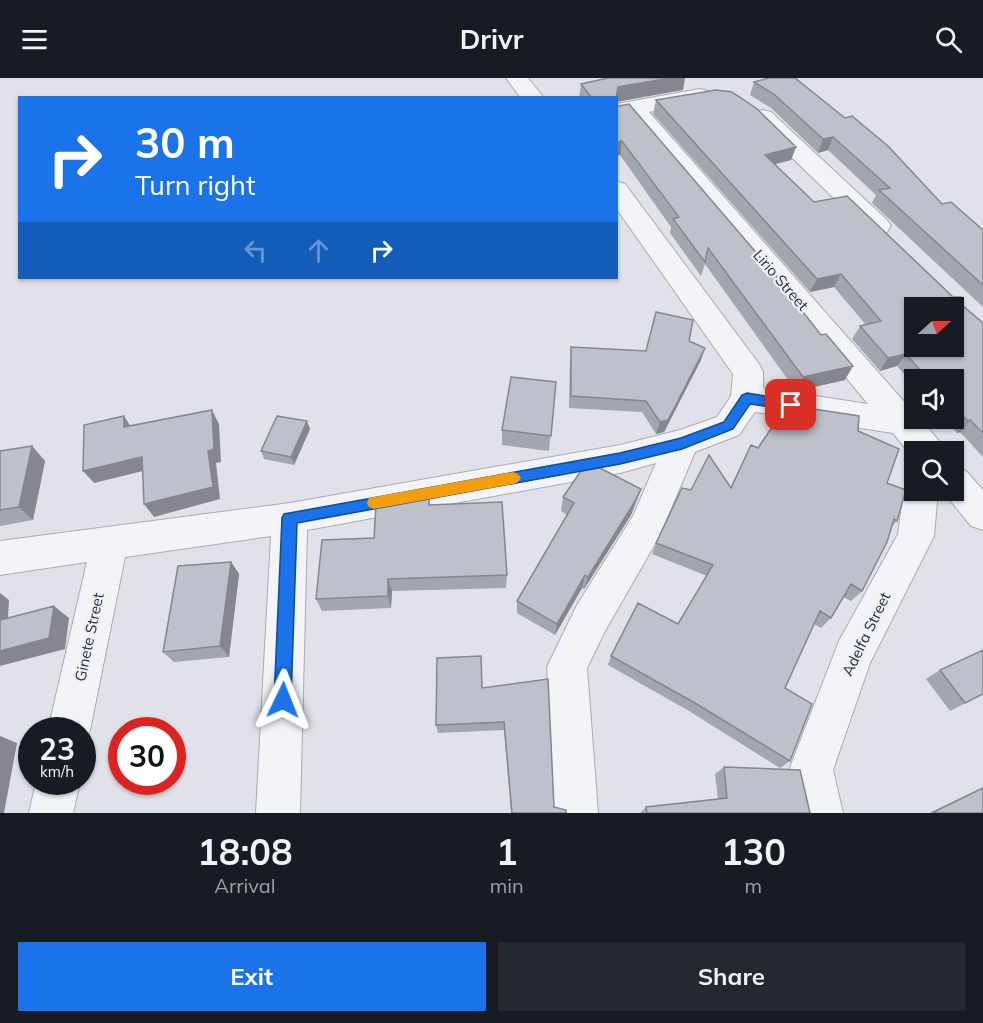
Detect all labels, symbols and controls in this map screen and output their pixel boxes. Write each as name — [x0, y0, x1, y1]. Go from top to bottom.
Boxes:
text: Drivr — [460, 22, 523, 56]
icon: menu — [18, 23, 51, 56]
icon: search — [932, 23, 965, 56]
text: 30 m — [135, 116, 235, 169]
icon: right — [36, 120, 114, 198]
text: Turn right — [135, 168, 255, 202]
icon: left — [239, 234, 272, 267]
icon: ahead — [302, 234, 335, 267]
icon: right — [365, 234, 398, 267]
street label: Lirio Street — [749, 246, 813, 314]
north arrow — [904, 297, 964, 357]
map controls — [904, 297, 964, 501]
button: sound — [904, 369, 964, 429]
pin — [765, 379, 816, 430]
icon: arrive — [774, 388, 807, 421]
button: search — [904, 441, 964, 501]
street label: Adelfa Street — [837, 589, 895, 679]
street label: Ginete Street — [70, 591, 108, 683]
position arrow — [251, 668, 315, 732]
speed limit sign: 30 — [108, 717, 186, 795]
text: 23 — [39, 730, 75, 768]
text: km/h — [40, 762, 74, 781]
text: 18:08 — [197, 829, 293, 874]
text: 1 — [496, 829, 518, 874]
text: 130 — [721, 829, 786, 874]
text: Arrival — [214, 873, 275, 898]
text: min — [490, 873, 524, 898]
text: m — [745, 873, 762, 898]
button: Exit — [18, 942, 486, 1011]
button: Share — [498, 942, 965, 1011]

